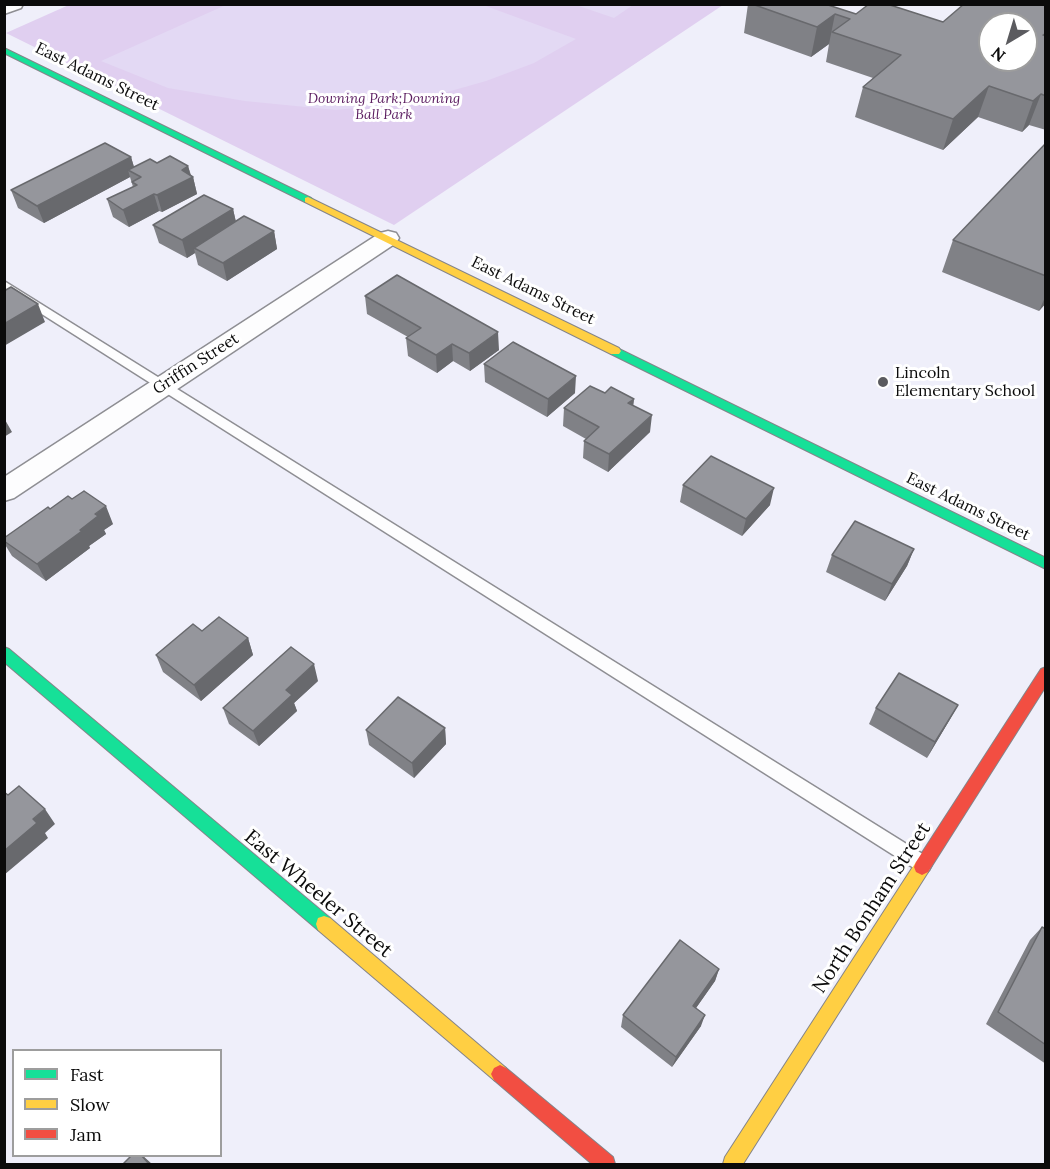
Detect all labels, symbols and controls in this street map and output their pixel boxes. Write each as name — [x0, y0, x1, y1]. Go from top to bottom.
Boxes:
north arrow — [978, 12, 1038, 72]
street label: East Adams Street — [32, 39, 162, 115]
text: N — [987, 43, 1009, 66]
park label: Downing Park;Downing Ball Park — [308, 91, 460, 124]
street label: East Adams Street — [468, 253, 598, 329]
street label: Griffin Street — [150, 329, 242, 399]
place label: Lincoln Elementary School — [895, 363, 1035, 401]
marker: Lincoln Elementary School — [876, 375, 890, 389]
street label: East Adams Street — [903, 469, 1033, 545]
street label: North Bonham Street — [808, 818, 936, 998]
street label: East Wheeler Street — [239, 825, 397, 963]
legend — [12, 1049, 222, 1157]
text: Fast — [70, 1063, 104, 1086]
text: Slow — [70, 1093, 110, 1116]
text: Jam — [70, 1123, 102, 1146]

